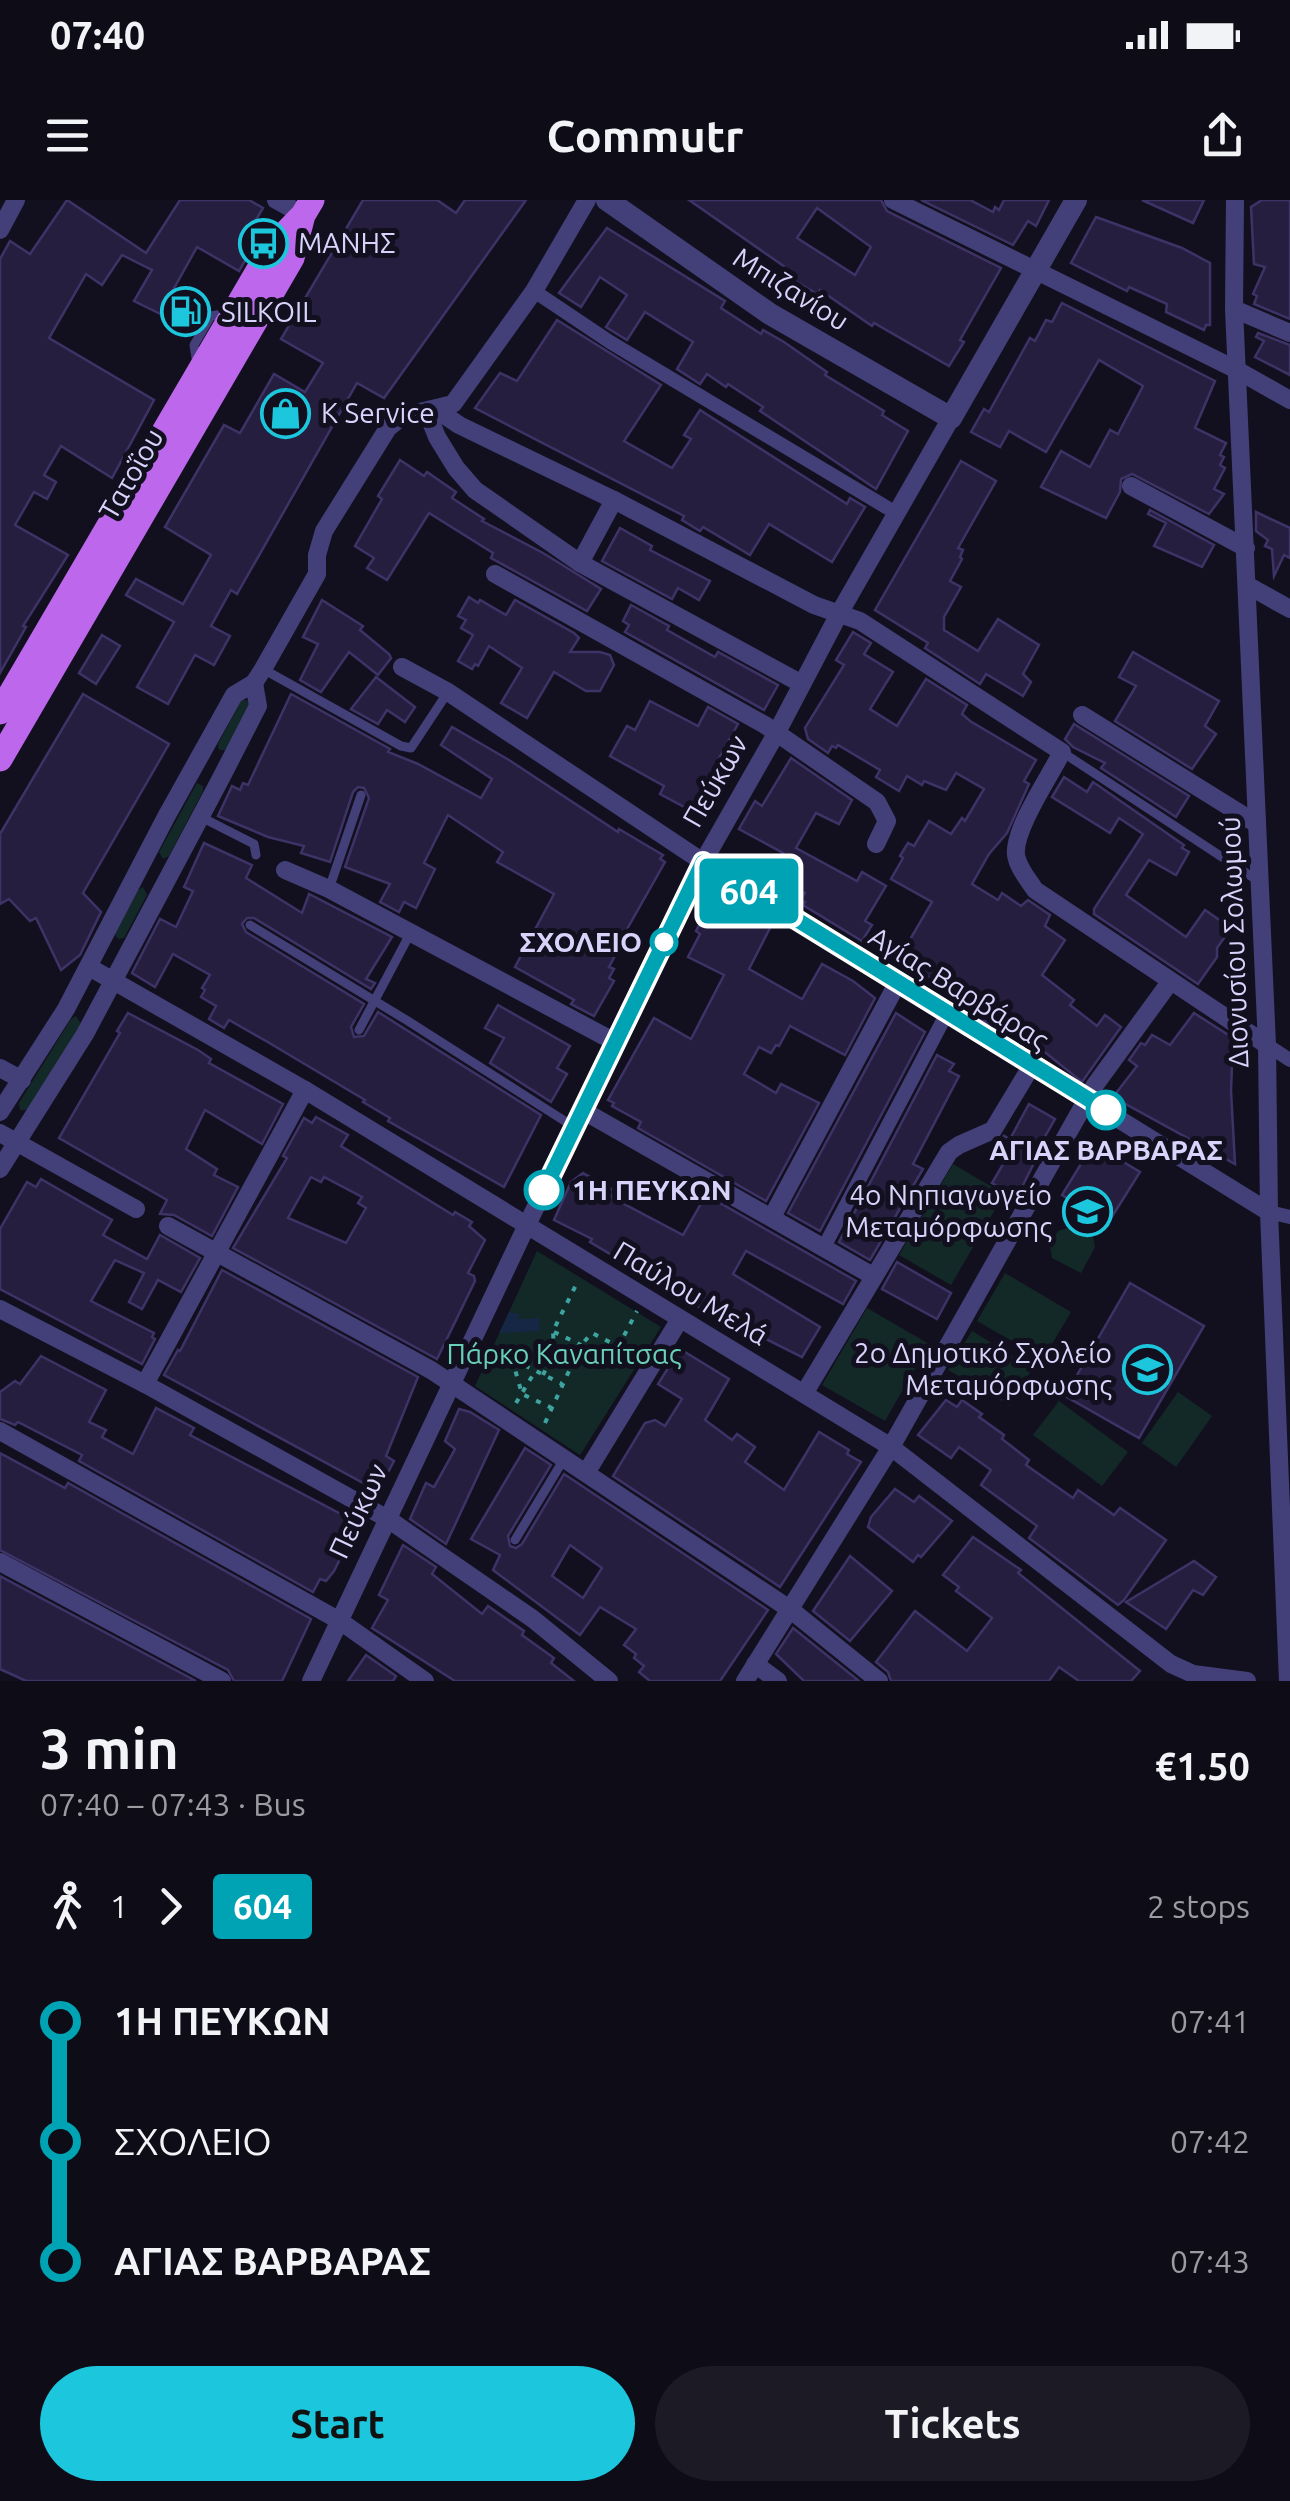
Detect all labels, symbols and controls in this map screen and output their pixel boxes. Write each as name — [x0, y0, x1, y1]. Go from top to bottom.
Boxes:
text: 07:40 — [50, 14, 145, 56]
icon: menu — [40, 108, 95, 163]
icon: share — [1195, 108, 1250, 163]
text: Commutr — [546, 110, 744, 161]
bus stop icon: ΜΑΝΗΣ — [237, 217, 289, 269]
place label: ΜΑΝΗΣ — [298, 227, 396, 258]
street label: Μπιζανίου — [727, 241, 855, 337]
fuel station icon: SILKOIL — [160, 286, 212, 338]
place label: SILKOIL — [221, 296, 317, 327]
shop icon: K Service — [260, 387, 312, 439]
place label: K Service — [321, 397, 435, 428]
street label: Τατοΐου — [92, 423, 169, 524]
street label: Πεύκων — [676, 729, 753, 832]
street label: Διονυσίου Σολωμού — [1214, 816, 1253, 1068]
line badge: 604 — [692, 858, 806, 924]
text: 604 — [719, 871, 779, 911]
street label: Αγίας Βαρβάρας — [863, 920, 1055, 1056]
place label: ΣΧΟΛΕΙΟ — [519, 926, 642, 957]
marker: ΣΧΟΛΕΙΟ — [651, 929, 677, 955]
marker: ΑΓΙΑΣ ΒΑΡΒΑΡΑΣ — [1087, 1091, 1125, 1129]
place label: ΑΓΙΑΣ ΒΑΡΒΑΡΑΣ — [989, 1134, 1223, 1165]
marker: 1Η ΠΕΥΚΩΝ — [525, 1171, 563, 1209]
place label: 1Η ΠΕΥΚΩΝ — [572, 1174, 732, 1205]
place label: 4ο Νηπιαγωγείο Μεταμόρφωσης — [845, 1179, 1052, 1243]
school or university icon: 4ο Νηπιαγωγείο Μεταμόρφωσης — [1061, 1185, 1113, 1237]
street label: Παύλου Μελά — [609, 1234, 774, 1351]
place label: 2ο Δημοτικό Σχολείο Μεταμόρφωσης — [854, 1337, 1112, 1401]
park label: Πάρκο Καναπίτσας — [446, 1338, 682, 1370]
school or university icon: 2ο Δημοτικό Σχολείο Μεταμόρφωσης — [1121, 1343, 1173, 1395]
street label: Πεύκων — [322, 1458, 393, 1563]
text: 3 min — [40, 1718, 179, 1779]
text: €1.50 — [1155, 1745, 1250, 1787]
text: 07:40 – 07:43 · Bus — [40, 1786, 306, 1822]
icon: walk — [40, 1879, 95, 1934]
icon: forward — [143, 1879, 198, 1934]
text: 604 — [233, 1886, 292, 1926]
text: 1 — [110, 1888, 128, 1924]
text: 2 stops — [1147, 1888, 1250, 1924]
text: 1Η ΠΕΥΚΩΝ — [114, 2000, 331, 2042]
text: 07:41 — [1170, 2003, 1250, 2039]
text: ΣΧΟΛΕΙΟ — [114, 2120, 272, 2162]
text: 07:42 — [1170, 2123, 1250, 2159]
text: ΑΓΙΑΣ ΒΑΡΒΑΡΑΣ — [114, 2240, 431, 2282]
text: 07:43 — [1170, 2243, 1250, 2279]
button: Start — [40, 2366, 635, 2481]
button: Tickets — [655, 2366, 1250, 2481]

